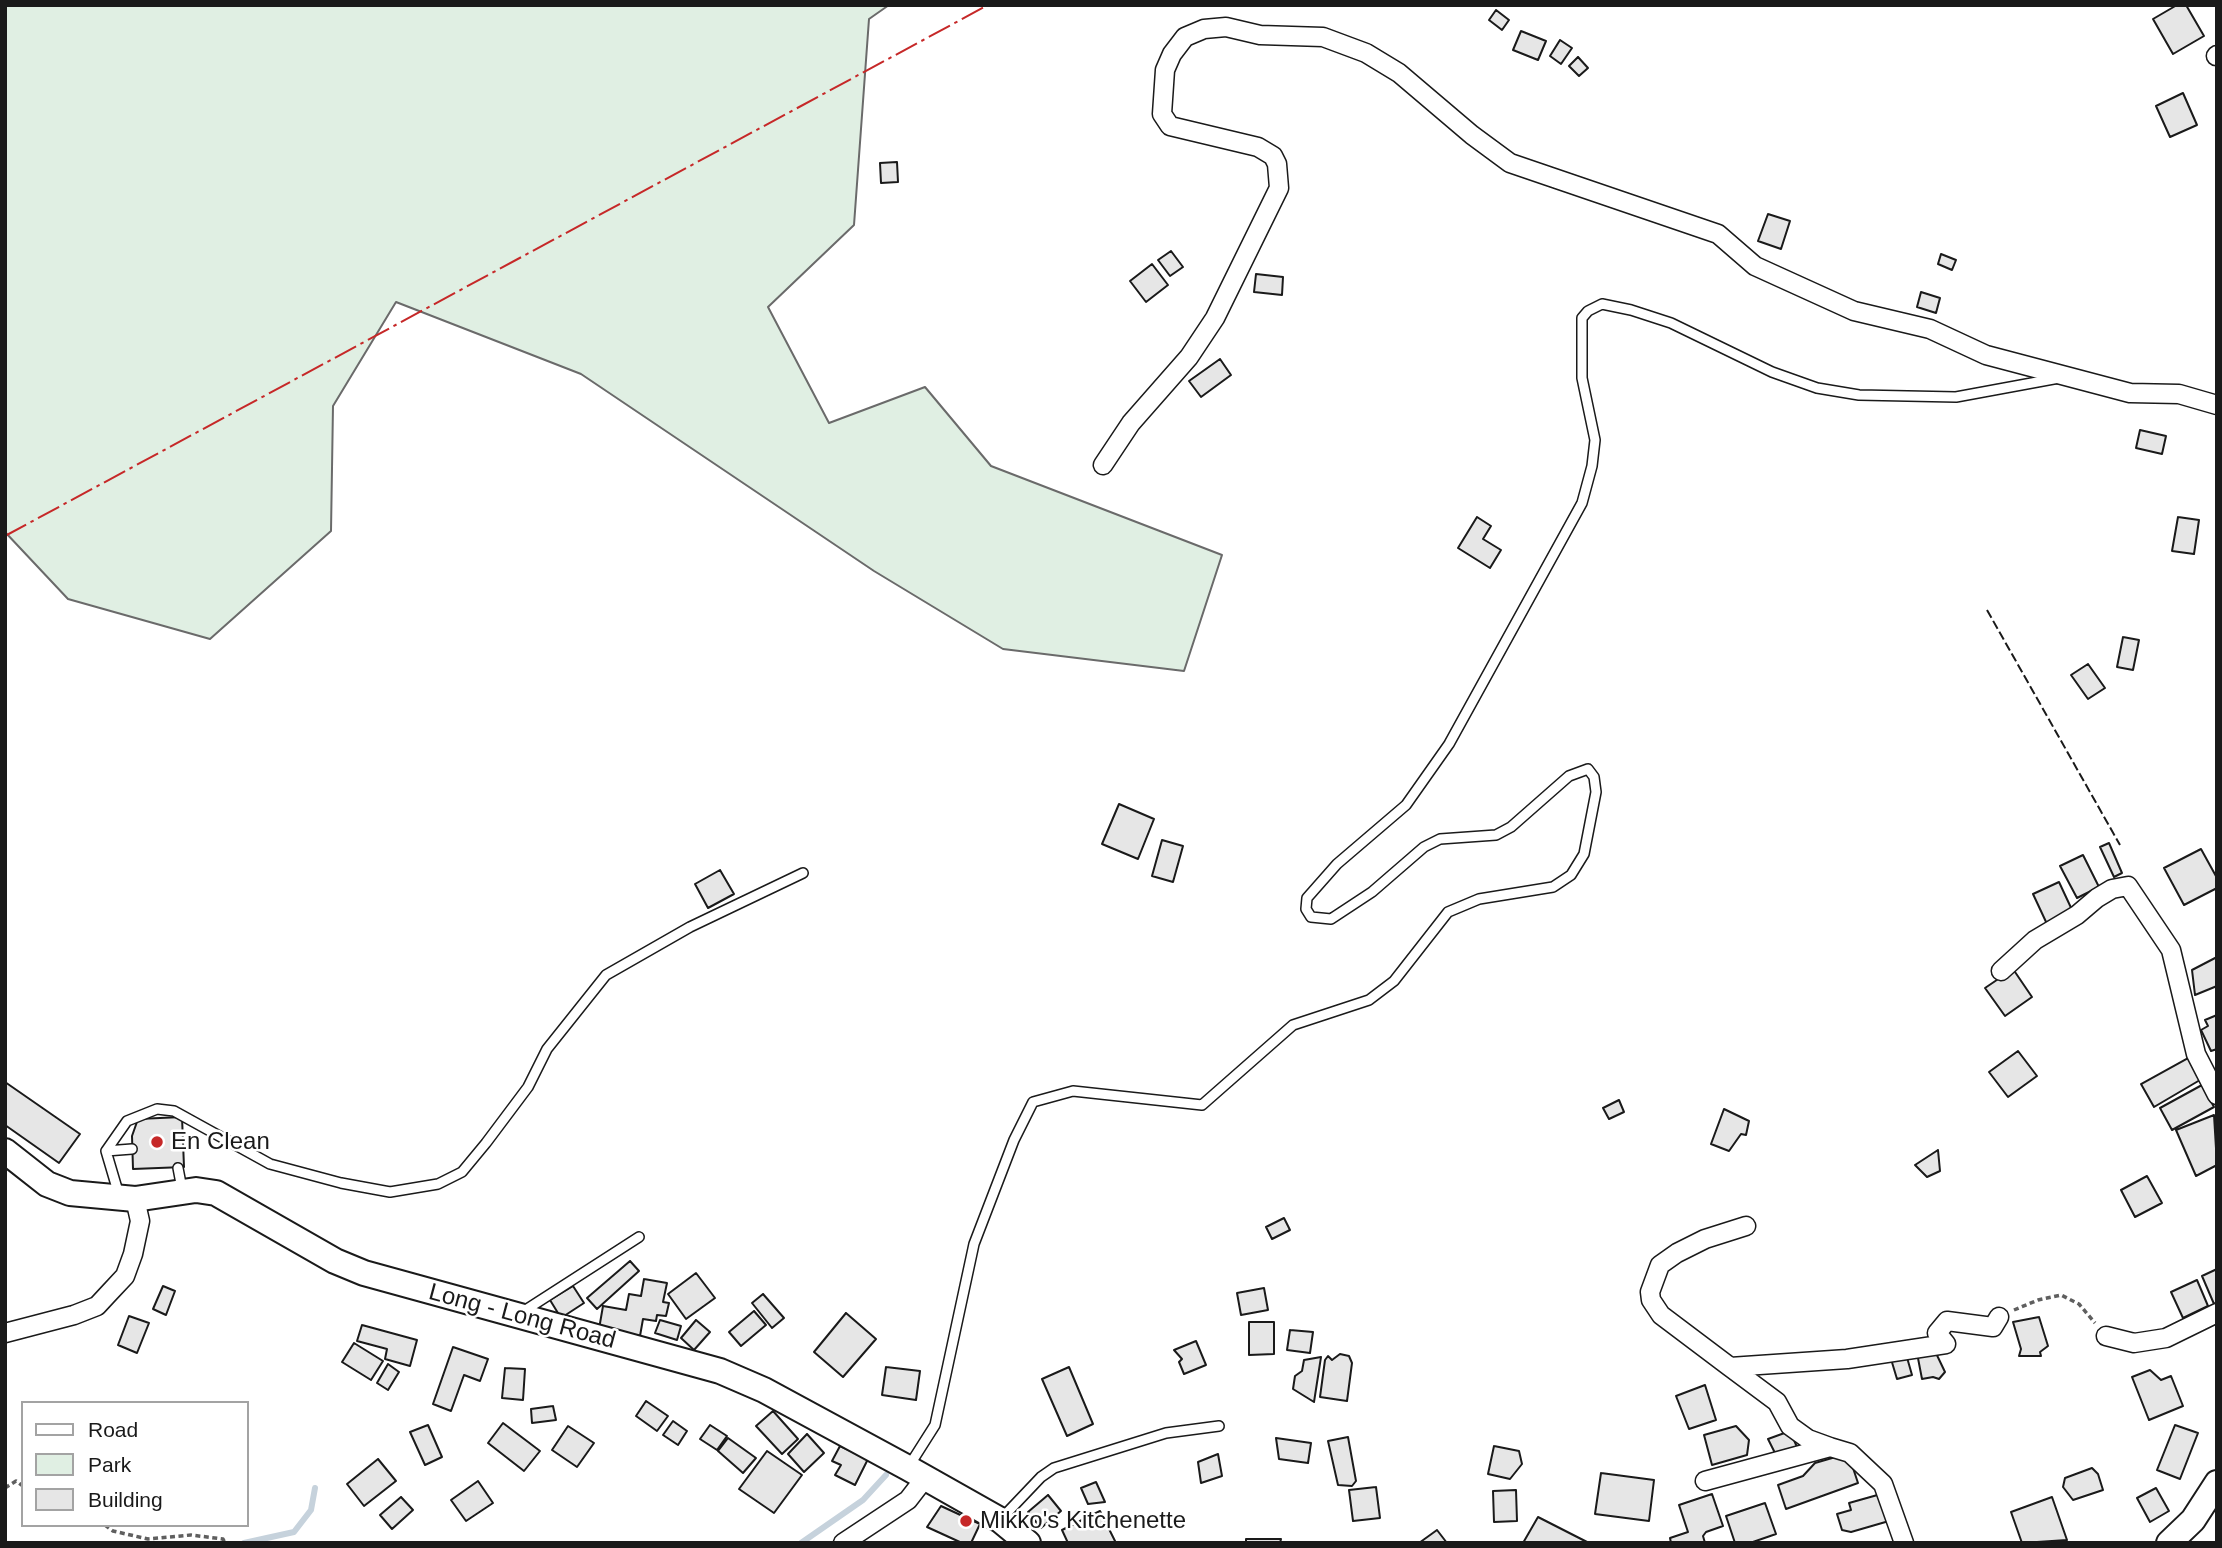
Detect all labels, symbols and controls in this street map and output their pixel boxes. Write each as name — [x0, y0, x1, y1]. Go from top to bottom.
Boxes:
place label: En Clean — [171, 1128, 270, 1156]
marker: En Clean — [149, 1134, 165, 1150]
street label: Long - Long Road — [425, 1278, 619, 1356]
legend — [21, 1401, 248, 1527]
text: Road — [88, 1418, 138, 1441]
text: Park — [88, 1453, 131, 1476]
text: Building — [88, 1488, 163, 1511]
place label: Mikko's Kitchenette — [980, 1507, 1186, 1535]
marker: Mikko's Kitchenette — [958, 1513, 974, 1529]

